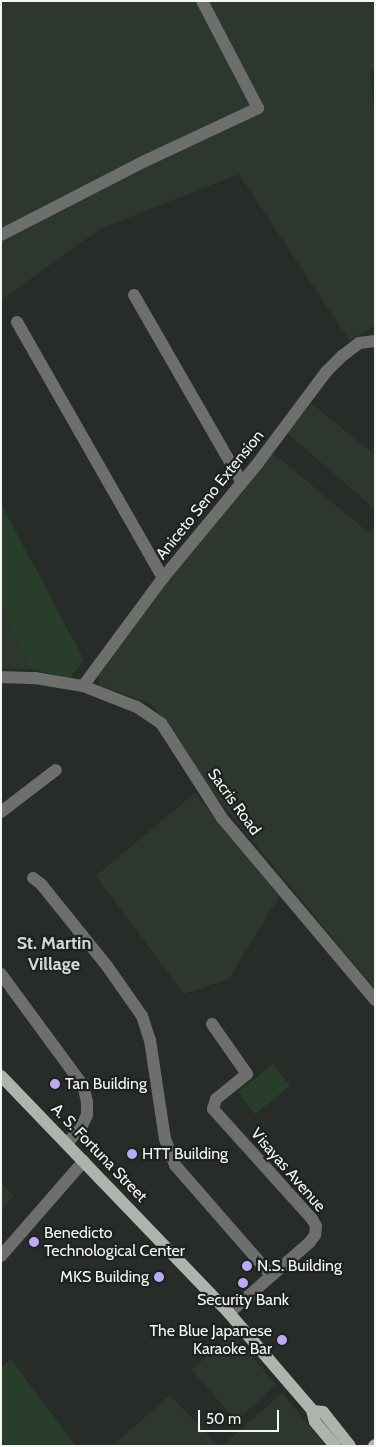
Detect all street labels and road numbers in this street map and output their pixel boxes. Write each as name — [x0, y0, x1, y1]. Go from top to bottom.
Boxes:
street label: Aniceto Seno Extension — [152, 426, 268, 564]
street label: Sacris Road — [203, 765, 265, 839]
street label: A. S. Fortuna Street — [47, 1100, 151, 1206]
street label: Visayas Avenue — [246, 1124, 330, 1216]

